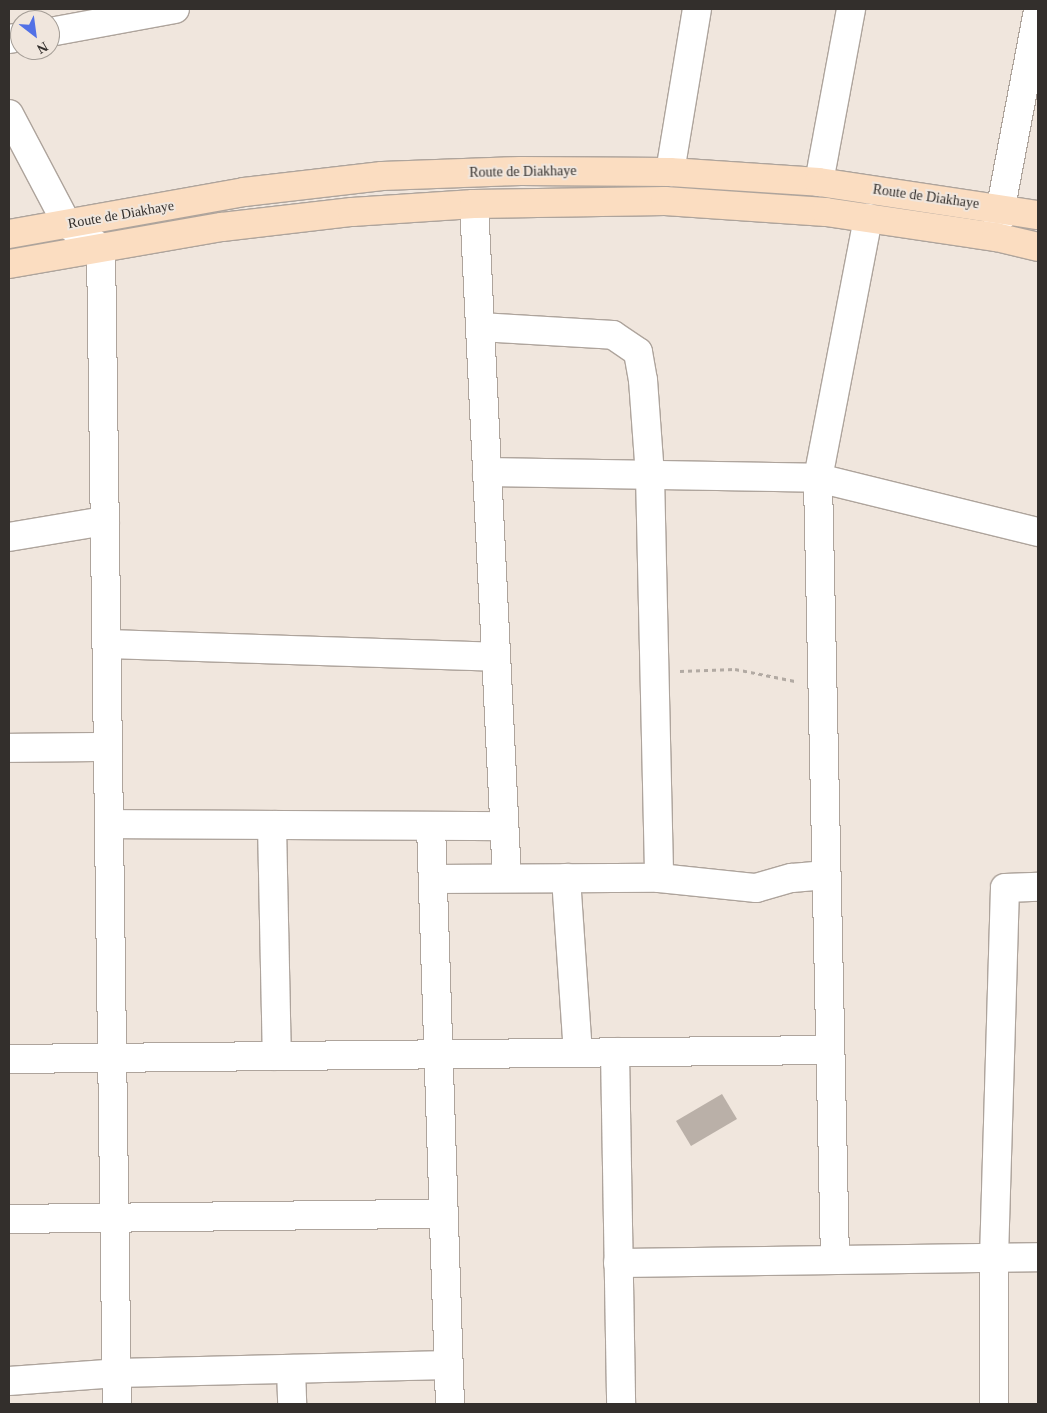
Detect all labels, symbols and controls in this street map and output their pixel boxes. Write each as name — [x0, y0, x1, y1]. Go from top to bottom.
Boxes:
north arrow — [10, 10, 60, 60]
text: N — [34, 39, 50, 57]
street label: Route de Diakhaye — [469, 163, 577, 181]
street label: Route de Diakhaye — [872, 181, 980, 213]
street label: Route de Diakhaye — [67, 197, 175, 233]

